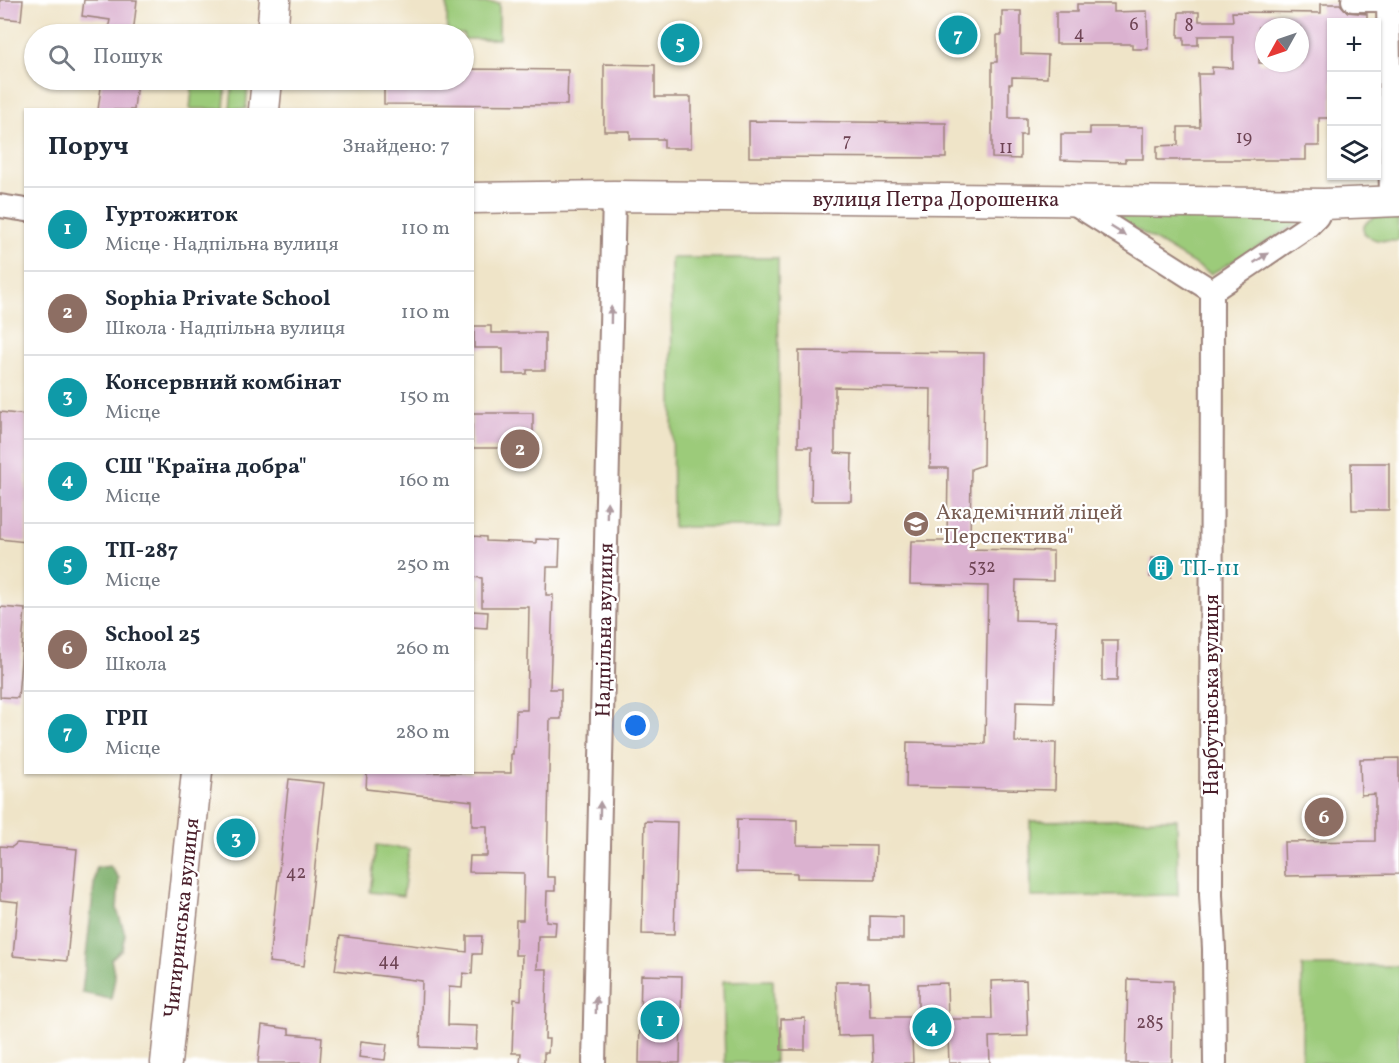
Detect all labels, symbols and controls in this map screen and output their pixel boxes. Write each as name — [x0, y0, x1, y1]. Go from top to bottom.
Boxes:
pin: 7 — [938, 12, 978, 57]
house number: 6 — [1129, 13, 1139, 38]
house number: 8 — [1184, 14, 1194, 39]
north arrow — [1255, 18, 1309, 72]
map controls — [1327, 18, 1381, 180]
button: + — [1327, 18, 1381, 72]
pin: 5 — [660, 20, 700, 66]
house number: 4 — [1074, 22, 1084, 47]
search box — [24, 24, 474, 90]
icon: search — [45, 41, 78, 74]
text: Пошук — [93, 42, 163, 73]
button: − — [1327, 72, 1381, 126]
house number: 19 — [1236, 126, 1252, 151]
button: layers — [1327, 126, 1381, 180]
text: Поруч — [48, 129, 129, 165]
house number: 7 — [843, 129, 851, 154]
text: Знайдено: 7 — [342, 133, 450, 161]
house number: 11 — [999, 136, 1013, 161]
street label: вулиця Петра Дорошенка — [812, 186, 1060, 215]
text: Гуртожиток — [105, 200, 238, 231]
text: 1 — [63, 215, 72, 243]
text: 110 m — [401, 215, 450, 243]
one-way arrow — [1110, 226, 1127, 237]
text: Місце · Надпільна вулиця — [105, 231, 339, 259]
one-way arrow — [1253, 253, 1269, 264]
text: Sophia Private School — [105, 284, 331, 315]
text: 2 — [62, 299, 73, 327]
text: 110 m — [401, 299, 450, 327]
one-way arrow — [606, 305, 616, 324]
text: Школа · Надпільна вулиця — [105, 315, 345, 343]
text: Консервний комбінат — [105, 368, 341, 399]
text: 3 — [62, 383, 73, 411]
text: 150 m — [399, 383, 450, 411]
text: Місце — [105, 399, 160, 427]
pin: 2 — [500, 426, 540, 472]
text: СШ "Країна добра" — [105, 452, 307, 483]
text: 4 — [61, 467, 74, 495]
text: 160 m — [398, 467, 450, 495]
text: Місце — [105, 483, 160, 511]
place label: Академічний ліцей "Перспектива" — [936, 499, 1123, 552]
one-way arrow — [602, 500, 611, 519]
school or university icon: Академічний ліцей "Перспектива" — [901, 509, 931, 539]
text: ТП-287 — [105, 536, 178, 567]
street label: Надпільна вулиця — [589, 542, 622, 718]
text: 5 — [63, 551, 72, 579]
text: 250 m — [396, 551, 450, 579]
building icon: ТП-111 — [1146, 553, 1176, 583]
house number: 532 — [968, 555, 996, 580]
place label: ТП-111 — [1180, 555, 1240, 584]
text: Місце — [105, 567, 160, 595]
street label: Нарбутівська вулиця — [1198, 594, 1227, 796]
text: School 25 — [105, 620, 200, 651]
text: 6 — [62, 635, 73, 663]
text: 260 m — [395, 635, 450, 663]
text: Школа — [105, 651, 167, 679]
text: ГРП — [105, 704, 148, 735]
your location — [621, 711, 650, 740]
text: 7 — [63, 719, 72, 747]
text: 280 m — [395, 719, 450, 747]
text: Місце — [105, 735, 160, 763]
pin: 6 — [1304, 794, 1344, 840]
one-way arrow — [595, 800, 605, 819]
pin: 3 — [216, 816, 256, 860]
street label: Чигиринська вулиця — [158, 817, 207, 1020]
house number: 42 — [286, 861, 306, 886]
house number: 44 — [378, 949, 400, 974]
one-way arrow — [591, 995, 600, 1014]
pin: 1 — [640, 998, 680, 1042]
pin: 4 — [912, 1004, 952, 1050]
house number: 285 — [1136, 1011, 1164, 1036]

